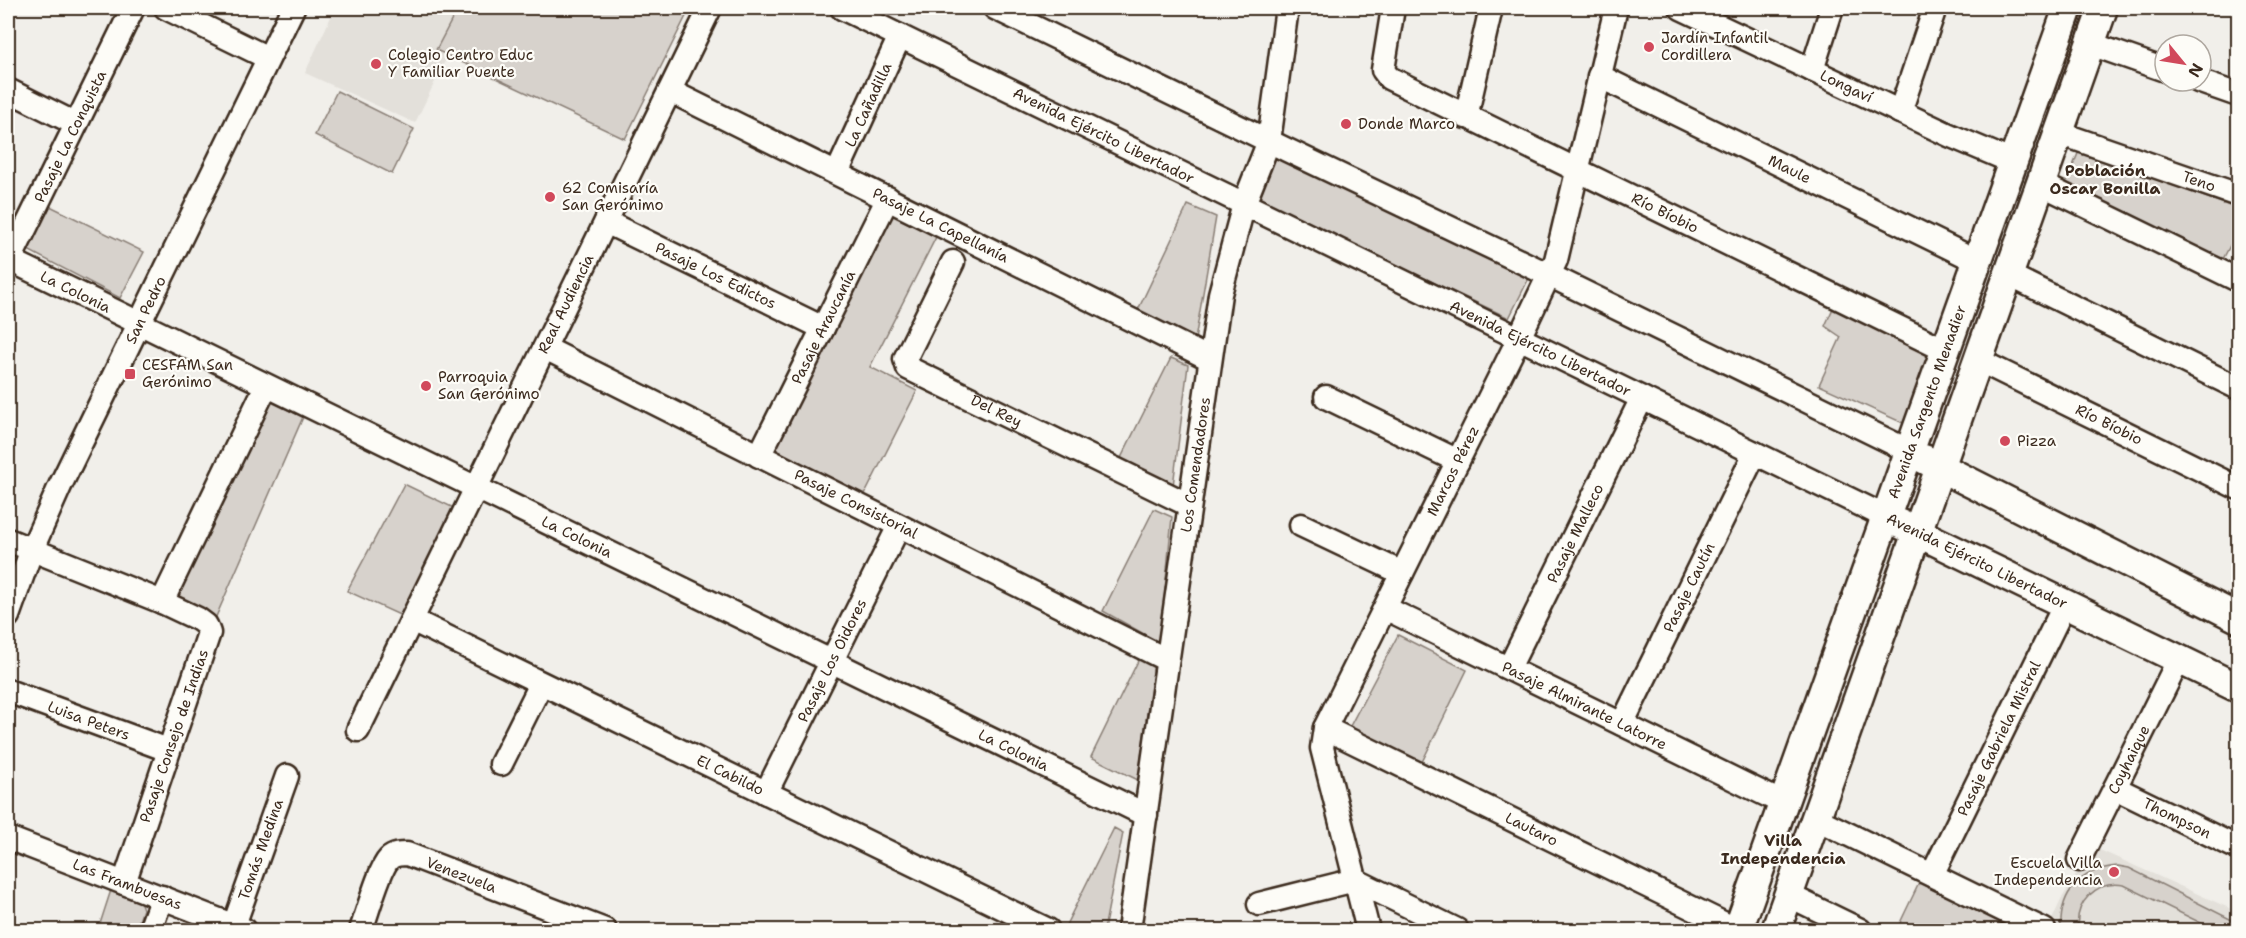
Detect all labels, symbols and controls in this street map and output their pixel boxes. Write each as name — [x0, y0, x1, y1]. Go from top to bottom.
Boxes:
place label: Jardín Infantil Cordillera — [1661, 28, 1769, 65]
north arrow — [2153, 33, 2213, 93]
marker: Jardín Infantil Cordillera — [1642, 40, 1656, 54]
place label: Colegio Centro Educ Y Familiar Puente — [388, 45, 533, 82]
marker: Colegio Centro Educ Y Familiar Puente — [369, 57, 383, 71]
street label: La Cañadilla — [840, 59, 897, 150]
text: N — [2183, 60, 2208, 81]
street label: Longaví — [1817, 65, 1877, 108]
street label: Pasaje La Conquista — [30, 66, 111, 206]
street label: Avenida Ejército Libertador — [1009, 83, 1198, 188]
place label: Donde Marco — [1358, 114, 1455, 134]
marker: Donde Marco — [1339, 117, 1353, 131]
street label: Maule — [1765, 150, 1814, 188]
district label: Población Oscar Bonilla — [2050, 160, 2160, 199]
street label: Teno — [2180, 166, 2218, 196]
place label: 62 Comisaría San Gerónimo — [562, 178, 664, 215]
street label: Pasaje La Capellanía — [869, 183, 1013, 268]
street label: Río Bíobio — [1628, 188, 1702, 238]
marker: 62 Comisaría San Gerónimo — [543, 190, 557, 204]
street label: Pasaje Los Edictos — [652, 237, 780, 314]
street label: Real Audiencia — [533, 250, 599, 357]
street label: La Colonia — [37, 266, 115, 318]
street label: Pasaje Araucanía — [787, 266, 861, 388]
street label: San Pedro — [121, 273, 171, 347]
street label: Avenida Ejército Libertador — [1446, 296, 1635, 401]
street label: Avenida Sargento Menadier — [1883, 302, 1971, 501]
place label: CESFAM San Gerónimo — [142, 355, 233, 392]
marker: CESFAM San Gerónimo — [123, 367, 137, 381]
place label: Parroquia San Gerónimo — [438, 367, 540, 404]
marker: Parroquia San Gerónimo — [419, 379, 433, 393]
street label: Del Rey — [967, 390, 1025, 432]
street label: Los Comendadores — [1176, 396, 1215, 534]
street label: Río Bíobio — [2072, 400, 2146, 449]
street label: Marcos Pérez — [1422, 423, 1484, 519]
place label: Pizza — [2017, 431, 2057, 451]
marker: Pizza — [1998, 434, 2012, 448]
street label: Pasaje Consistorial — [791, 465, 922, 544]
street label: Pasaje Malleco — [1542, 480, 1608, 587]
street label: Avenida Ejército Libertador — [1883, 508, 2071, 614]
street label: La Colonia — [538, 511, 616, 563]
street label: Pasaje Cautín — [1659, 539, 1719, 636]
street label: Pasaje Los Oidores — [793, 595, 871, 726]
street label: Pasaje Consejo de Indias — [135, 647, 213, 825]
street label: Pasaje Almirante Latorre — [1499, 657, 1670, 755]
street label: Pasaje Gabriela Mistral — [1952, 657, 2046, 819]
street label: Luisa Peters — [45, 696, 133, 745]
street label: Coyhaique — [2103, 722, 2154, 798]
street label: La Colonia — [975, 725, 1053, 776]
street label: El Cabildo — [693, 750, 767, 800]
street label: Thompson — [2140, 793, 2214, 843]
street label: Tomás Medina — [234, 796, 288, 903]
street label: Lautaro — [1502, 808, 1561, 851]
district label: Villa Independencia — [1721, 830, 1845, 869]
street label: Venezuela — [423, 852, 500, 898]
place label: Escuela Villa Independencia — [1994, 853, 2103, 890]
street label: Las Frambuesas — [70, 854, 185, 915]
marker: Escuela Villa Independencia — [2107, 865, 2121, 879]

